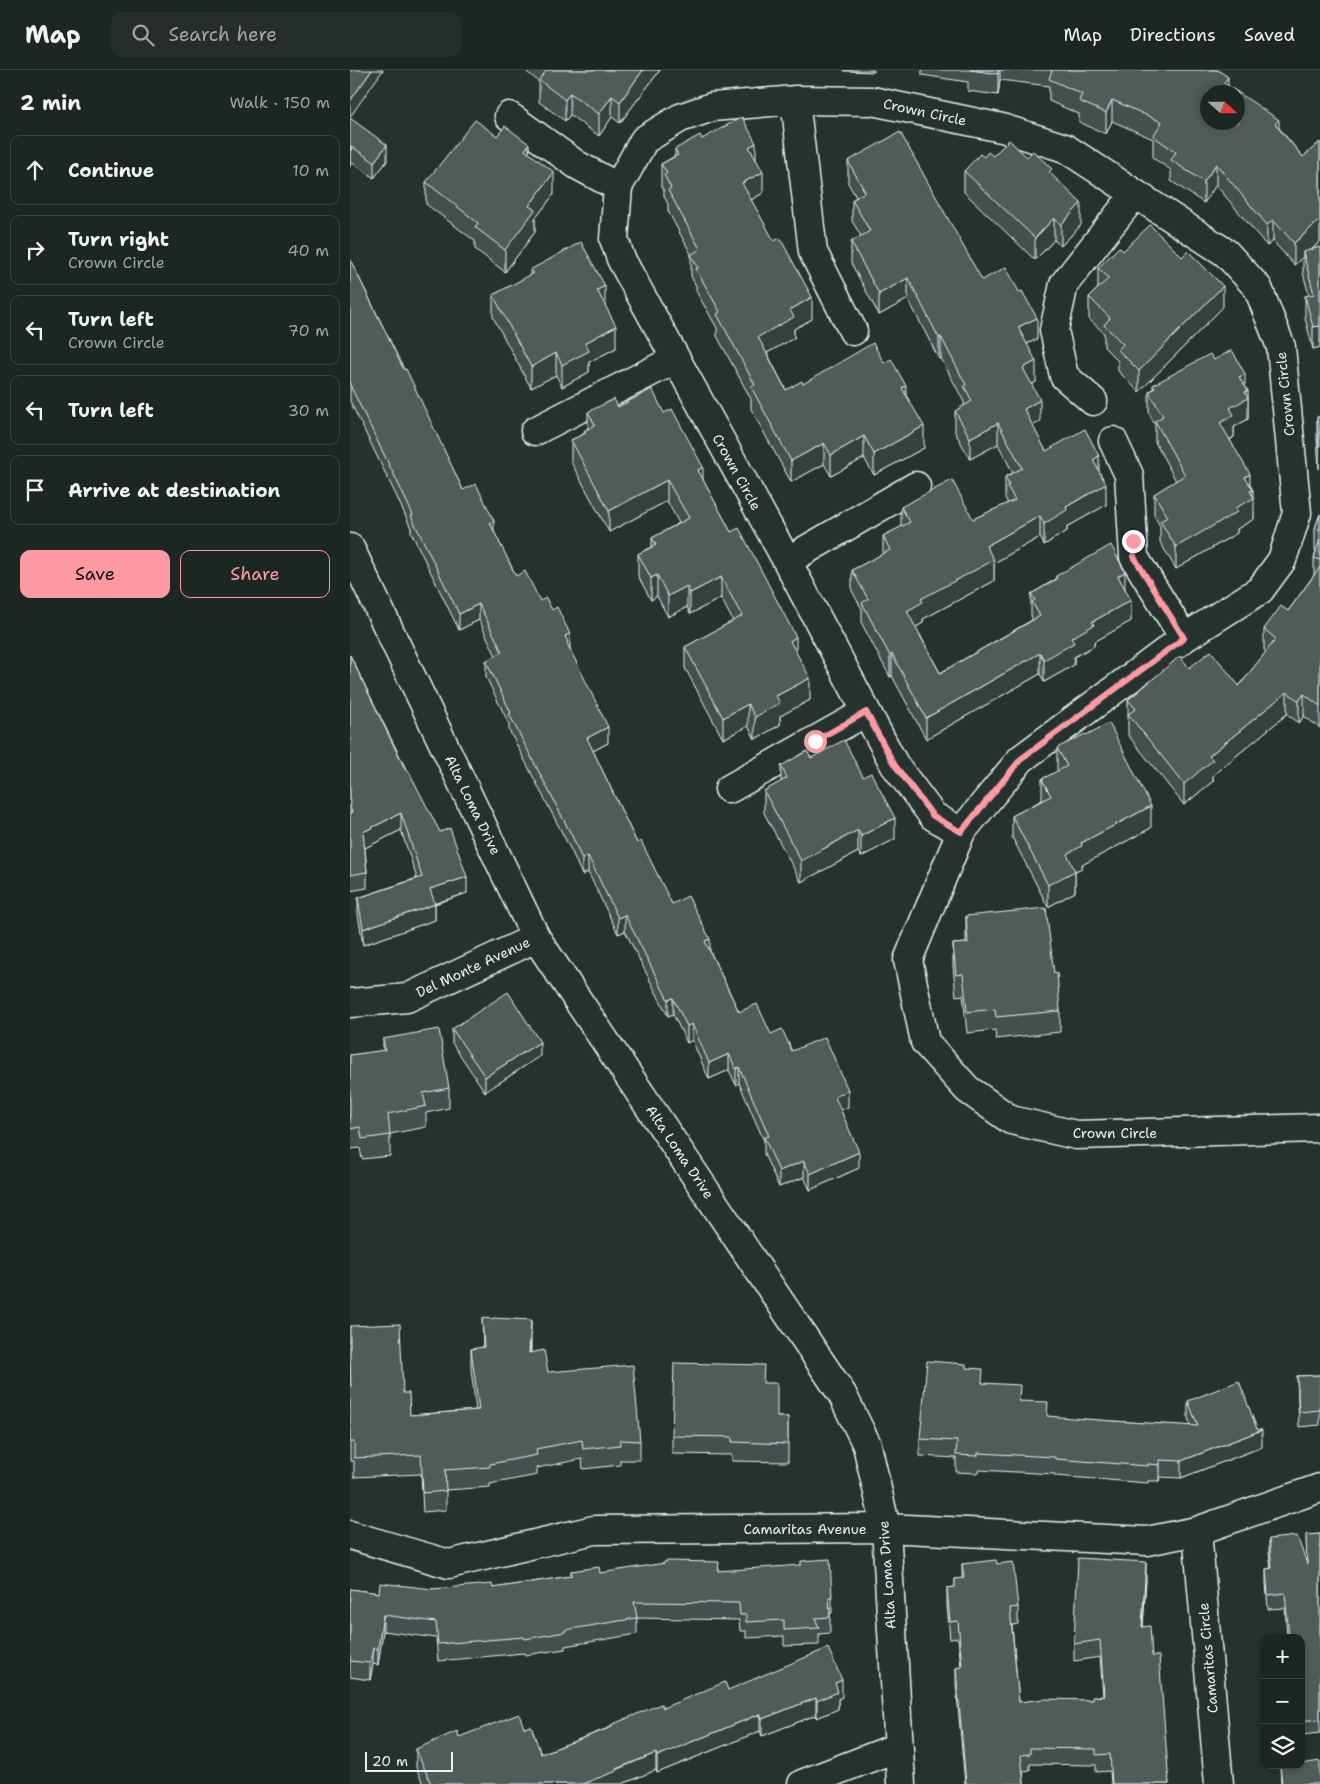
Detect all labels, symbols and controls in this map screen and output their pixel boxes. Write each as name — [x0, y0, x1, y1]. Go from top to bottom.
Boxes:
search box — [111, 12, 461, 57]
text: Map — [25, 19, 81, 51]
icon: search — [129, 21, 157, 49]
text: Search here — [169, 22, 277, 47]
text: Map — [1064, 23, 1102, 47]
text: Directions — [1130, 23, 1216, 47]
text: Saved — [1244, 23, 1295, 47]
north arrow — [1200, 85, 1245, 130]
text: 2 min — [20, 89, 81, 117]
text: Walk · 150 m — [229, 92, 330, 113]
street label: Crown Circle — [882, 94, 968, 130]
icon: ahead — [21, 156, 49, 184]
text: Continue — [68, 158, 154, 183]
text: 10 m — [292, 160, 329, 181]
text: Turn right — [68, 227, 169, 252]
icon: right — [21, 236, 49, 264]
text: 40 m — [287, 240, 329, 261]
text: Crown Circle — [68, 252, 165, 273]
text: Turn left — [68, 307, 154, 332]
icon: left — [21, 316, 49, 344]
text: 70 m — [288, 320, 329, 341]
text: Crown Circle — [68, 332, 165, 353]
street label: Crown Circle — [1272, 351, 1298, 437]
icon: left — [21, 396, 49, 424]
text: Turn left — [68, 398, 154, 423]
text: 30 m — [288, 400, 329, 421]
street label: Crown Circle — [709, 431, 765, 513]
icon: arrive — [21, 476, 49, 504]
text: Arrive at destination — [68, 478, 280, 503]
route end — [1122, 530, 1145, 553]
button: Save — [20, 550, 170, 598]
button: Share — [180, 550, 330, 598]
route start — [804, 730, 827, 753]
street label: Alta Loma Drive — [441, 752, 505, 858]
street label: Del Monte Avenue — [413, 933, 533, 1001]
street label: Alta Loma Drive — [642, 1102, 718, 1202]
street label: Crown Circle — [1073, 1124, 1157, 1142]
street label: Camaritas Avenue — [743, 1520, 867, 1538]
street label: Alta Loma Drive — [874, 1520, 900, 1630]
street label: Camaritas Circle — [1194, 1602, 1222, 1714]
map controls — [1260, 1634, 1305, 1769]
button: + — [1260, 1634, 1305, 1679]
button: − — [1260, 1679, 1305, 1724]
button: layers — [1260, 1724, 1305, 1769]
scale bar — [365, 1749, 452, 1772]
text: 20 m — [372, 1752, 408, 1770]

